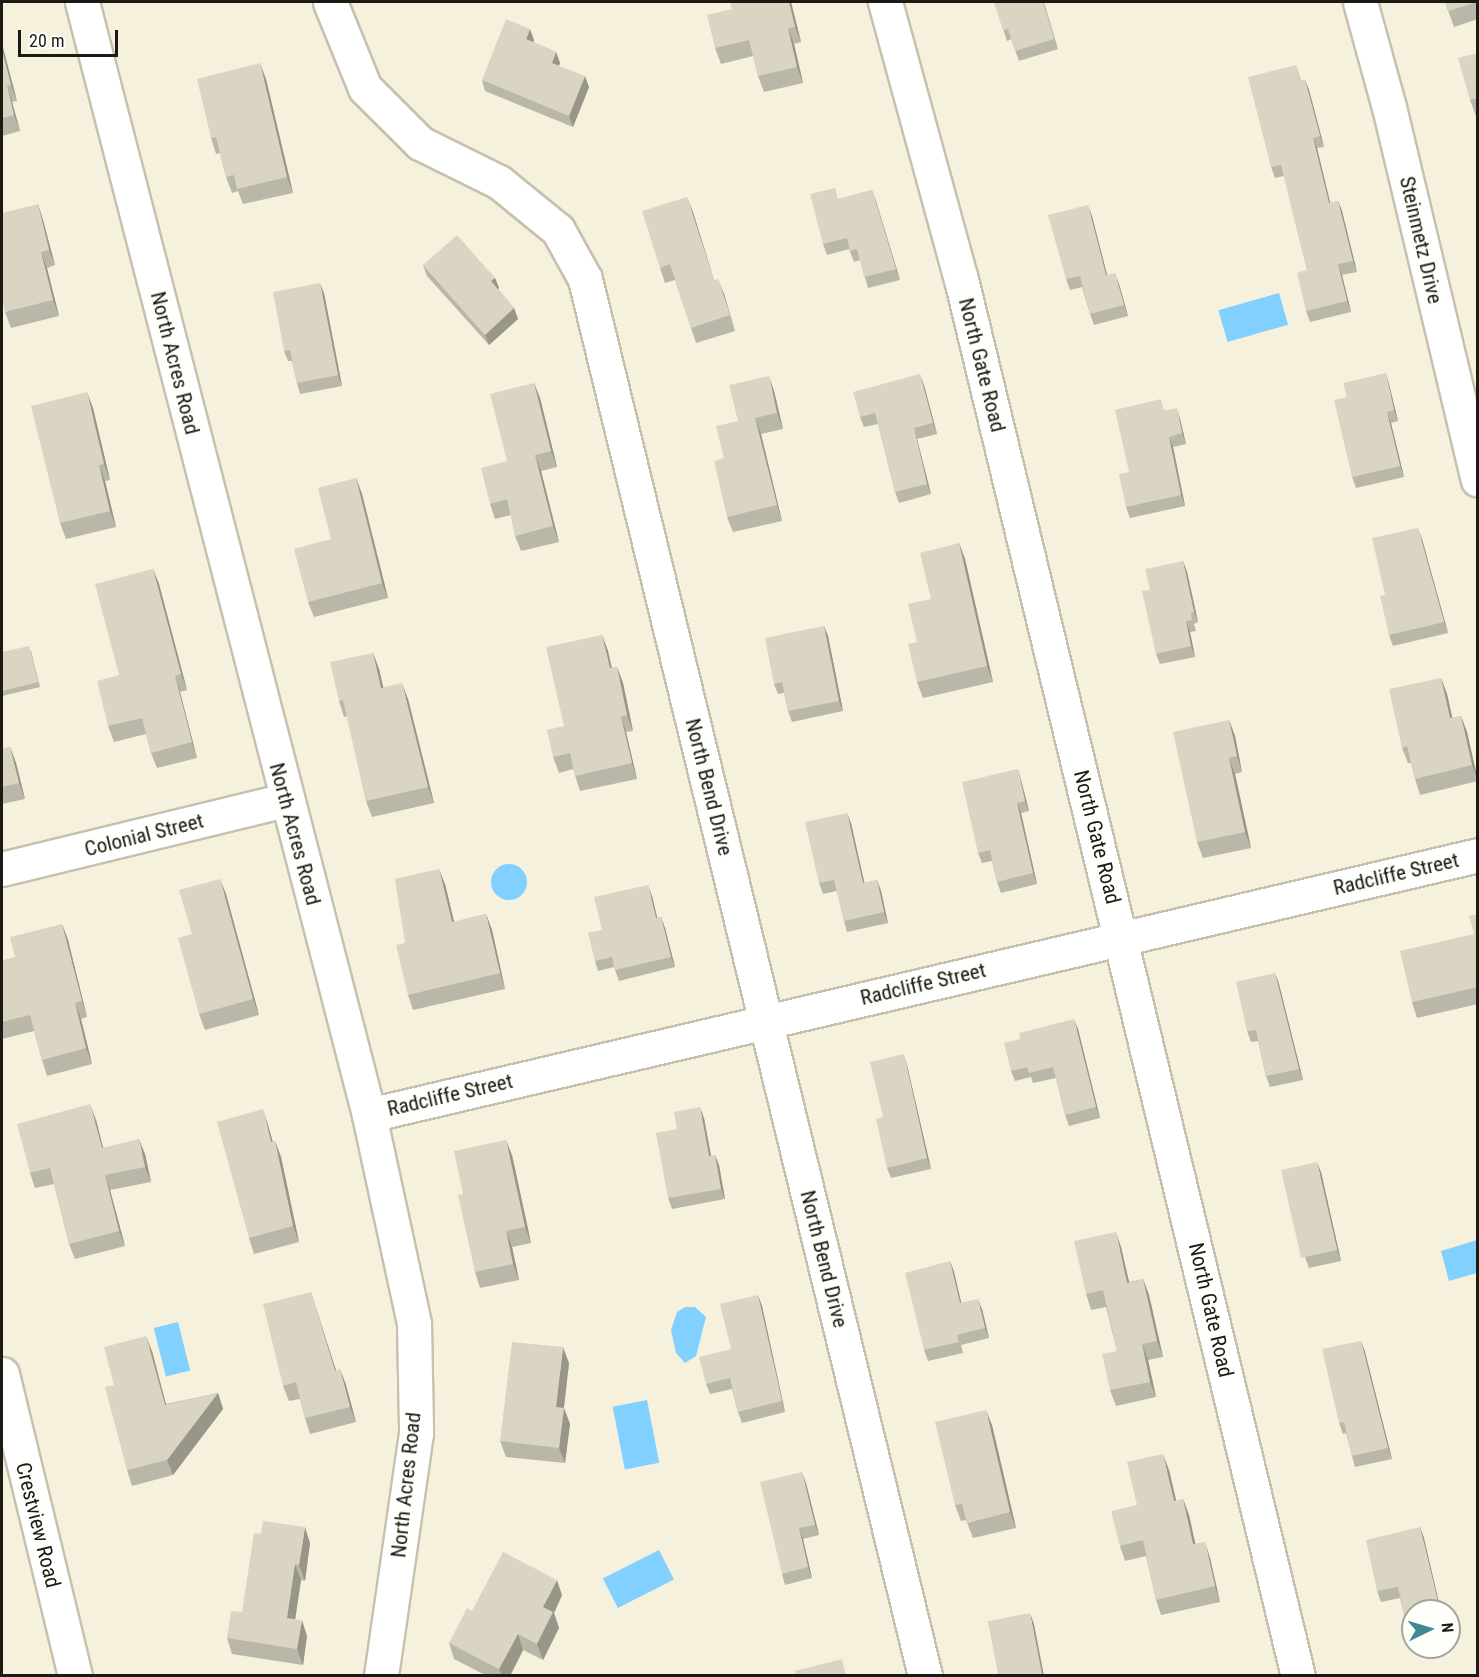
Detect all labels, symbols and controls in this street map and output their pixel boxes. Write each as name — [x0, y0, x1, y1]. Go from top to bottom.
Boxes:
scale bar — [21, 18, 122, 56]
text: 20 m — [29, 30, 64, 51]
street label: Steinmetz Drive — [1394, 174, 1448, 306]
street label: North Acres Road — [145, 289, 205, 437]
street label: North Gate Road — [953, 295, 1011, 435]
street label: North Bend Drive — [680, 716, 738, 858]
street label: North Acres Road — [264, 760, 326, 908]
street label: North Gate Road — [1068, 767, 1126, 907]
street label: Colonial Street — [82, 808, 206, 862]
street label: Radcliffe Street — [1331, 847, 1461, 901]
street label: Radcliffe Street — [858, 957, 988, 1011]
street label: Radcliffe Street — [385, 1068, 515, 1122]
street label: North Bend Drive — [795, 1188, 853, 1330]
street label: North Gate Road — [1183, 1240, 1239, 1380]
street label: North Acres Road — [386, 1411, 426, 1559]
street label: Crestview Road — [10, 1460, 66, 1590]
north arrow — [1401, 1599, 1461, 1659]
text: N — [1438, 1622, 1457, 1633]

